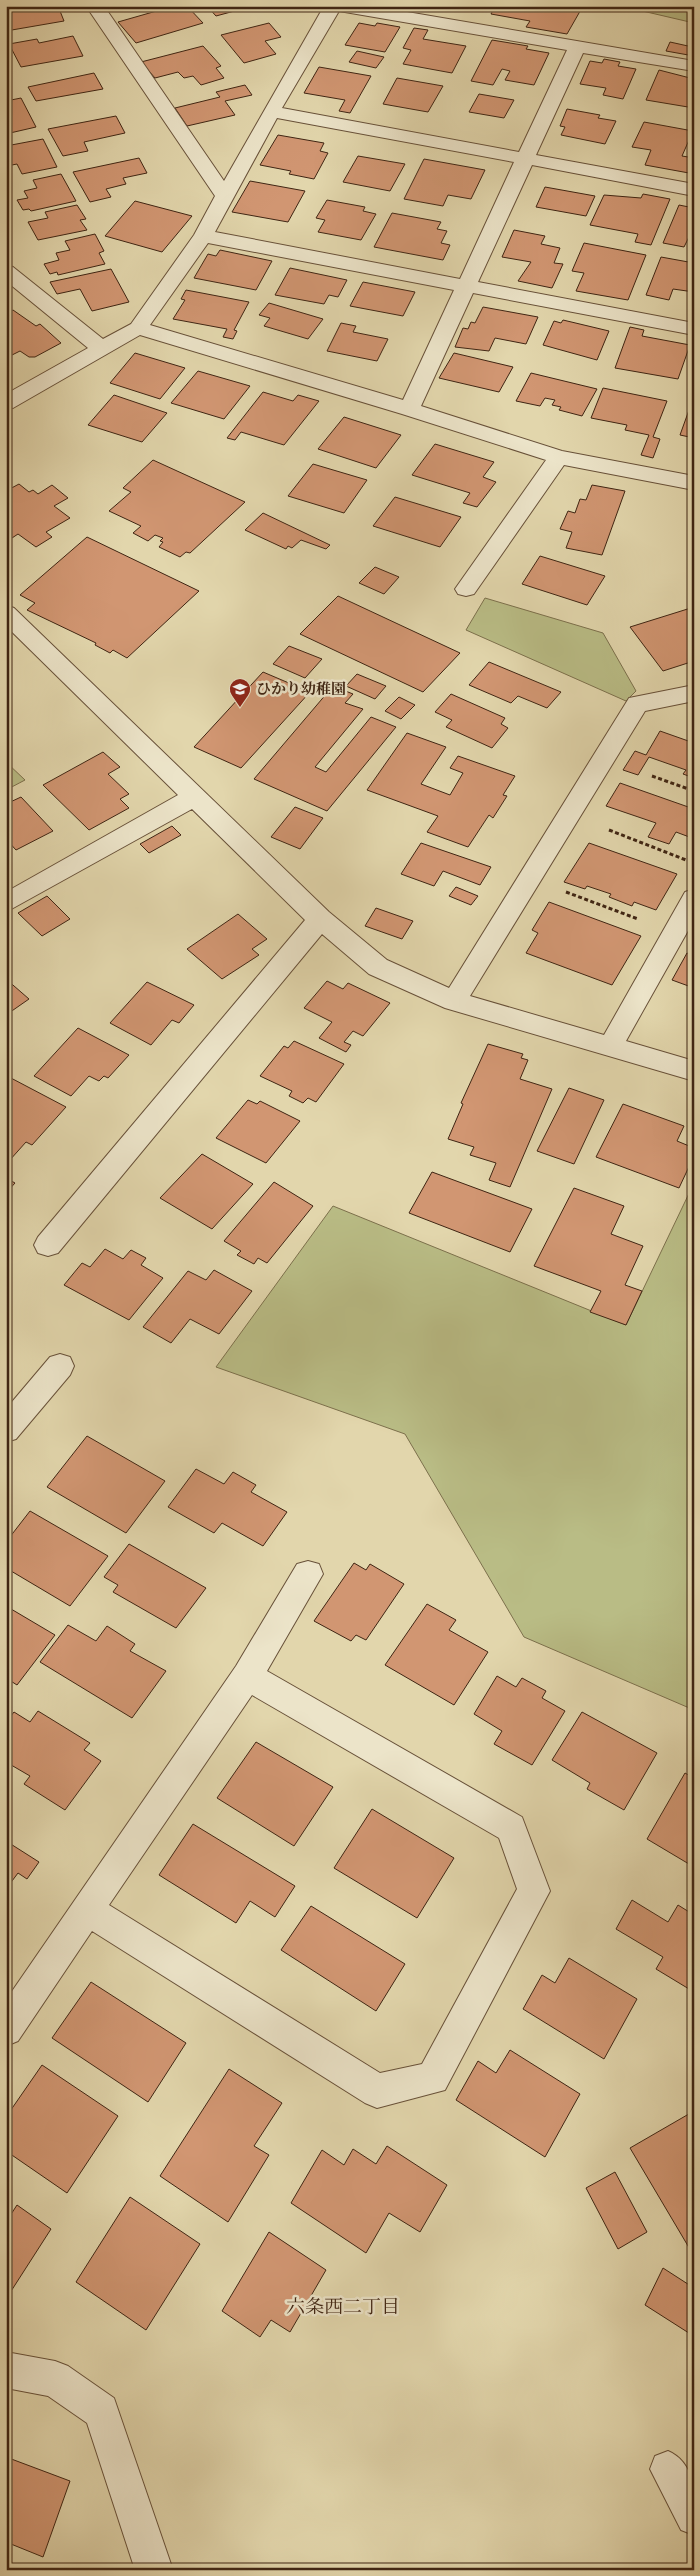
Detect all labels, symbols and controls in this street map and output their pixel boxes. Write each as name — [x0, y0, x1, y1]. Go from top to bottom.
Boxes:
school or university icon: ひかり幼稚園 — [228, 677, 252, 708]
place label: ひかり幼稚園 — [256, 680, 346, 698]
district label: 六条西二丁目 — [286, 2295, 400, 2318]

